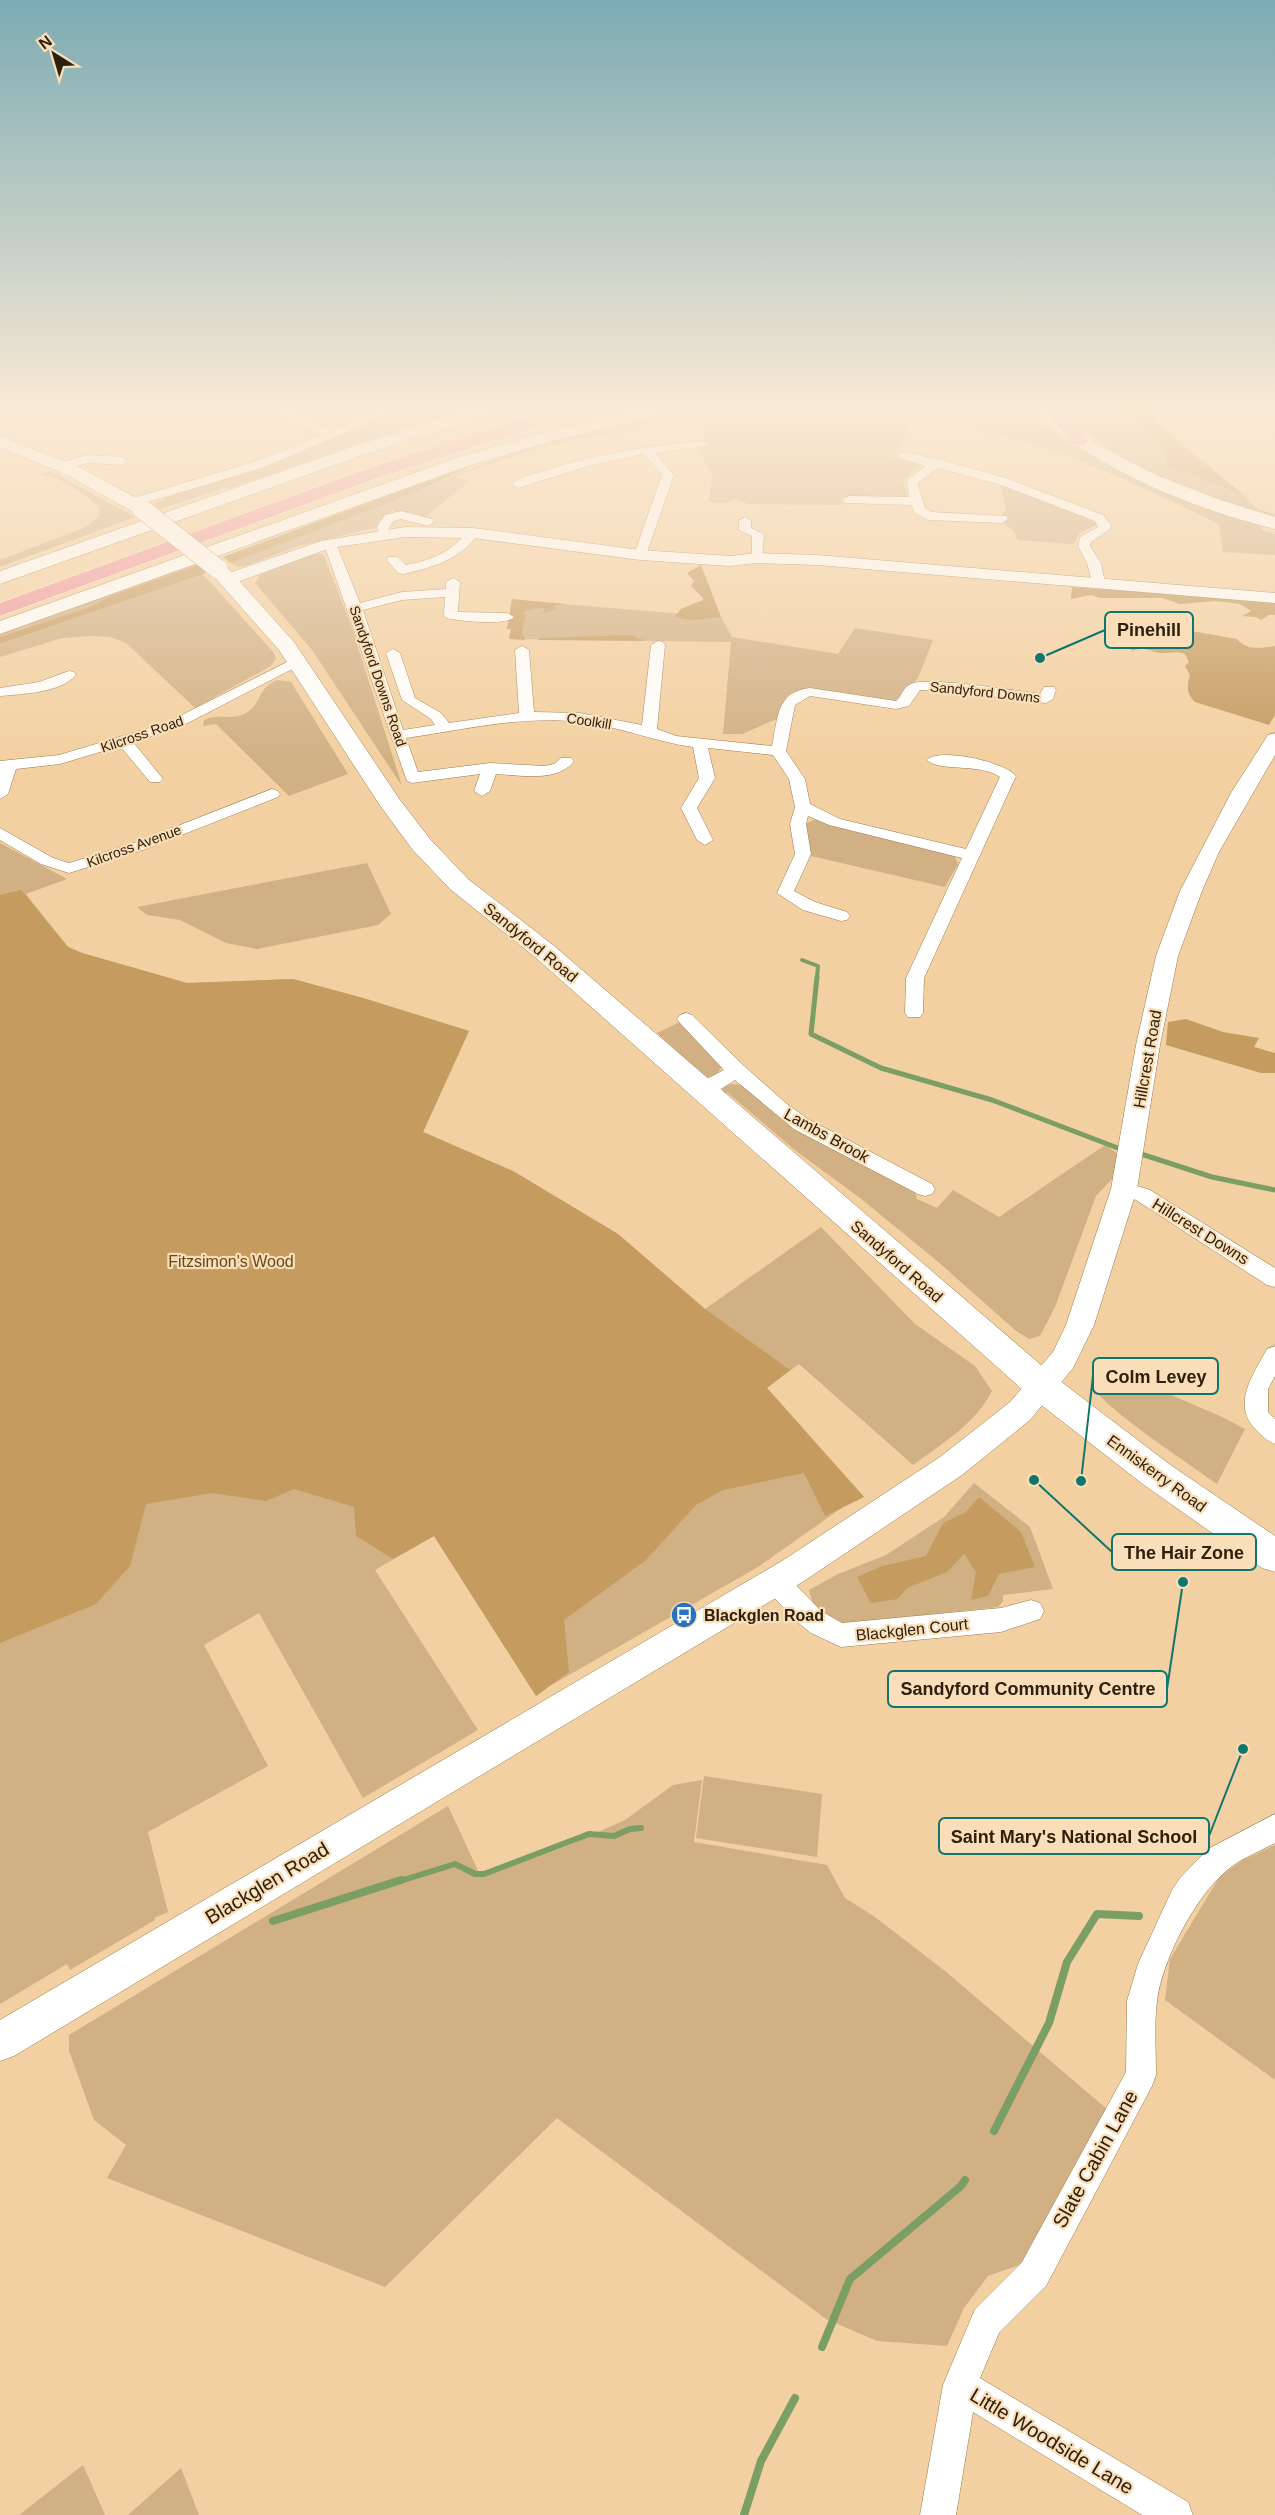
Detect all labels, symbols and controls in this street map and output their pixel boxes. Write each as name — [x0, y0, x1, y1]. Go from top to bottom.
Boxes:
north arrow — [24, 24, 84, 84]
text: N — [36, 32, 55, 53]
street label: Sandyford Downs Road — [346, 603, 410, 749]
callout: Pinehill — [1105, 612, 1193, 648]
text: Pinehill — [1117, 620, 1181, 640]
street label: Sandyford Downs — [929, 678, 1041, 706]
street label: Coolkill — [565, 710, 613, 732]
street label: Kilcross Road — [99, 712, 185, 756]
street label: Kilcross Avenue — [85, 821, 184, 871]
street label: Sandyford Road — [480, 899, 581, 985]
street label: Hillcrest Road — [1130, 1009, 1165, 1110]
street label: Lambs Brook — [781, 1105, 873, 1166]
street label: Hillcrest Downs — [1149, 1195, 1252, 1268]
street label: Sandyford Road — [847, 1217, 946, 1306]
park label: Fitzsimon's Wood — [168, 1253, 294, 1270]
callout: Colm Levey — [1093, 1358, 1218, 1394]
text: Colm Levey — [1105, 1367, 1207, 1387]
street label: Enniskerry Road — [1104, 1432, 1210, 1515]
callout: The Hair Zone — [1112, 1534, 1256, 1570]
text: The Hair Zone — [1124, 1543, 1244, 1563]
bus stop icon: Blackglen Road — [669, 1600, 699, 1630]
place label: Blackglen Road — [704, 1607, 824, 1624]
street label: Blackglen Court — [855, 1615, 970, 1644]
callout: Sandyford Community Centre — [888, 1671, 1167, 1707]
text: Sandyford Community Centre — [900, 1679, 1156, 1699]
callout: Saint Mary's National School — [939, 1818, 1209, 1854]
text: Saint Mary's National School — [951, 1827, 1197, 1847]
street label: Blackglen Road — [201, 1837, 333, 1929]
street label: Slate Cabin Lane — [1048, 2087, 1142, 2231]
street label: Little Woodside Lane — [966, 2384, 1138, 2498]

